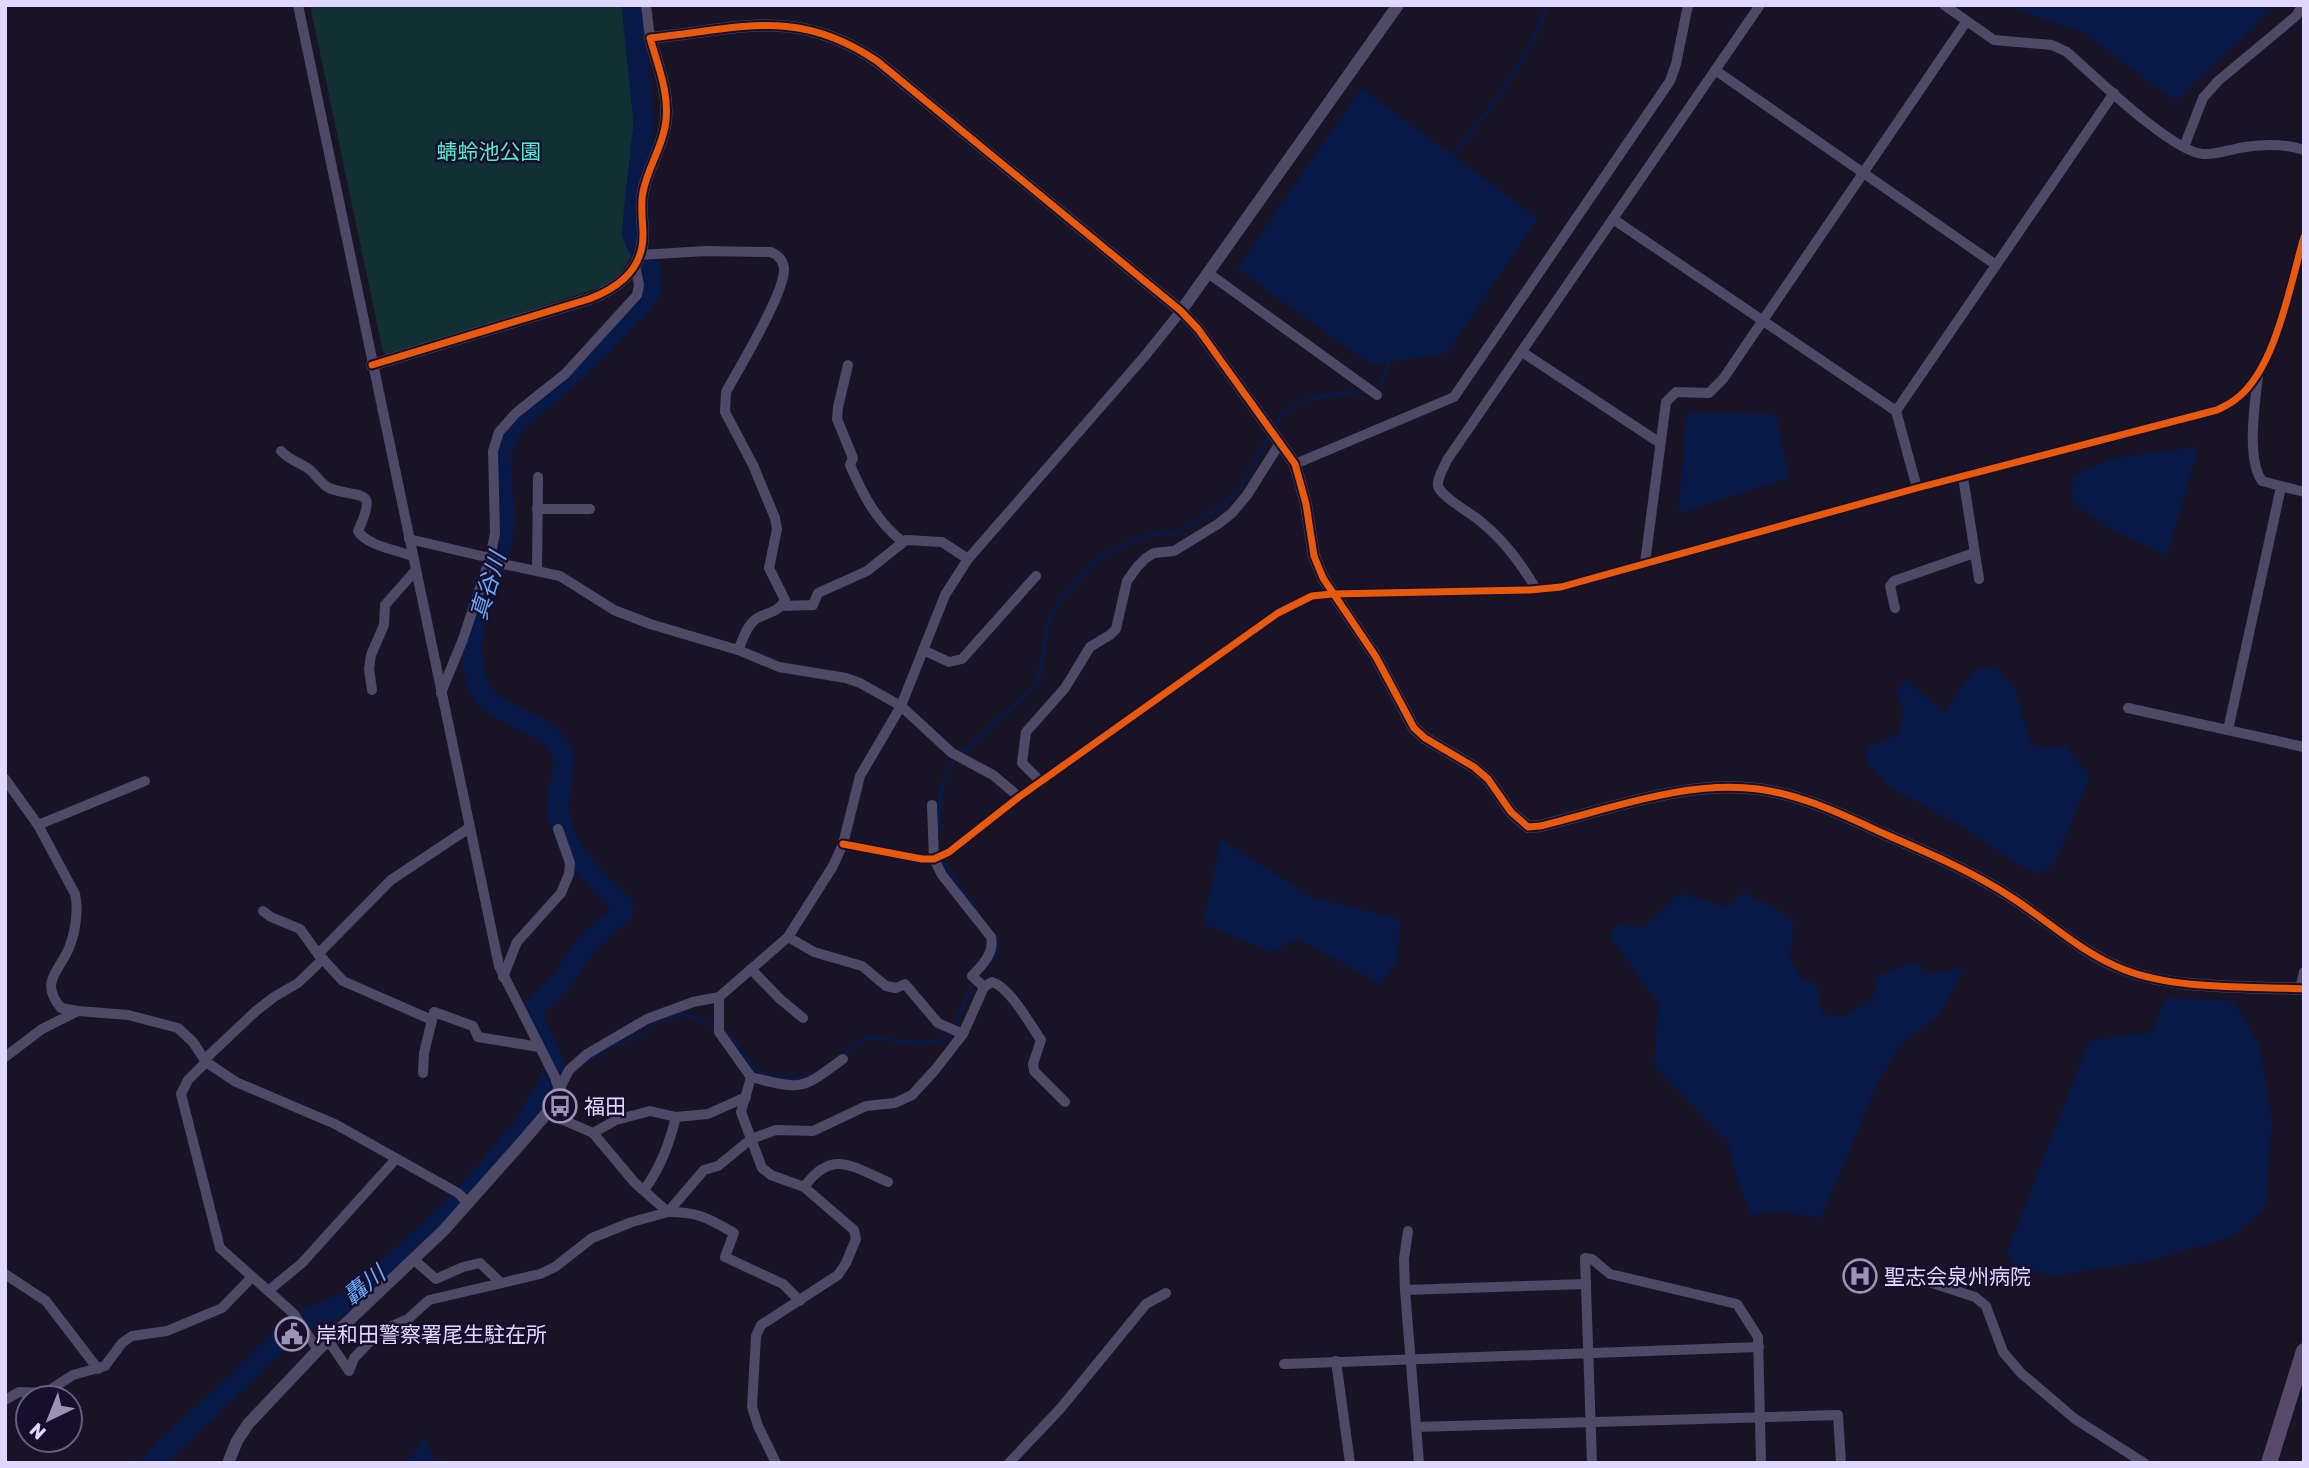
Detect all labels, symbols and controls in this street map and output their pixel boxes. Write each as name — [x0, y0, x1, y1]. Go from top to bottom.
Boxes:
park label: 蜻蛉池公園 — [437, 139, 542, 164]
water label: 真谷川 — [465, 546, 512, 623]
bus stop icon: 福田 — [541, 1087, 579, 1125]
place label: 福田 — [584, 1094, 626, 1119]
hospital icon: 聖志会泉州病院 — [1841, 1257, 1879, 1295]
water label: 轟川 — [337, 1258, 393, 1310]
place label: 聖志会泉州病院 — [1884, 1264, 2031, 1289]
public building icon: 岸和田警察署尾生駐在所 — [273, 1315, 311, 1353]
place label: 岸和田警察署尾生駐在所 — [316, 1322, 547, 1347]
north arrow — [14, 1384, 84, 1454]
text: N — [25, 1418, 51, 1444]

